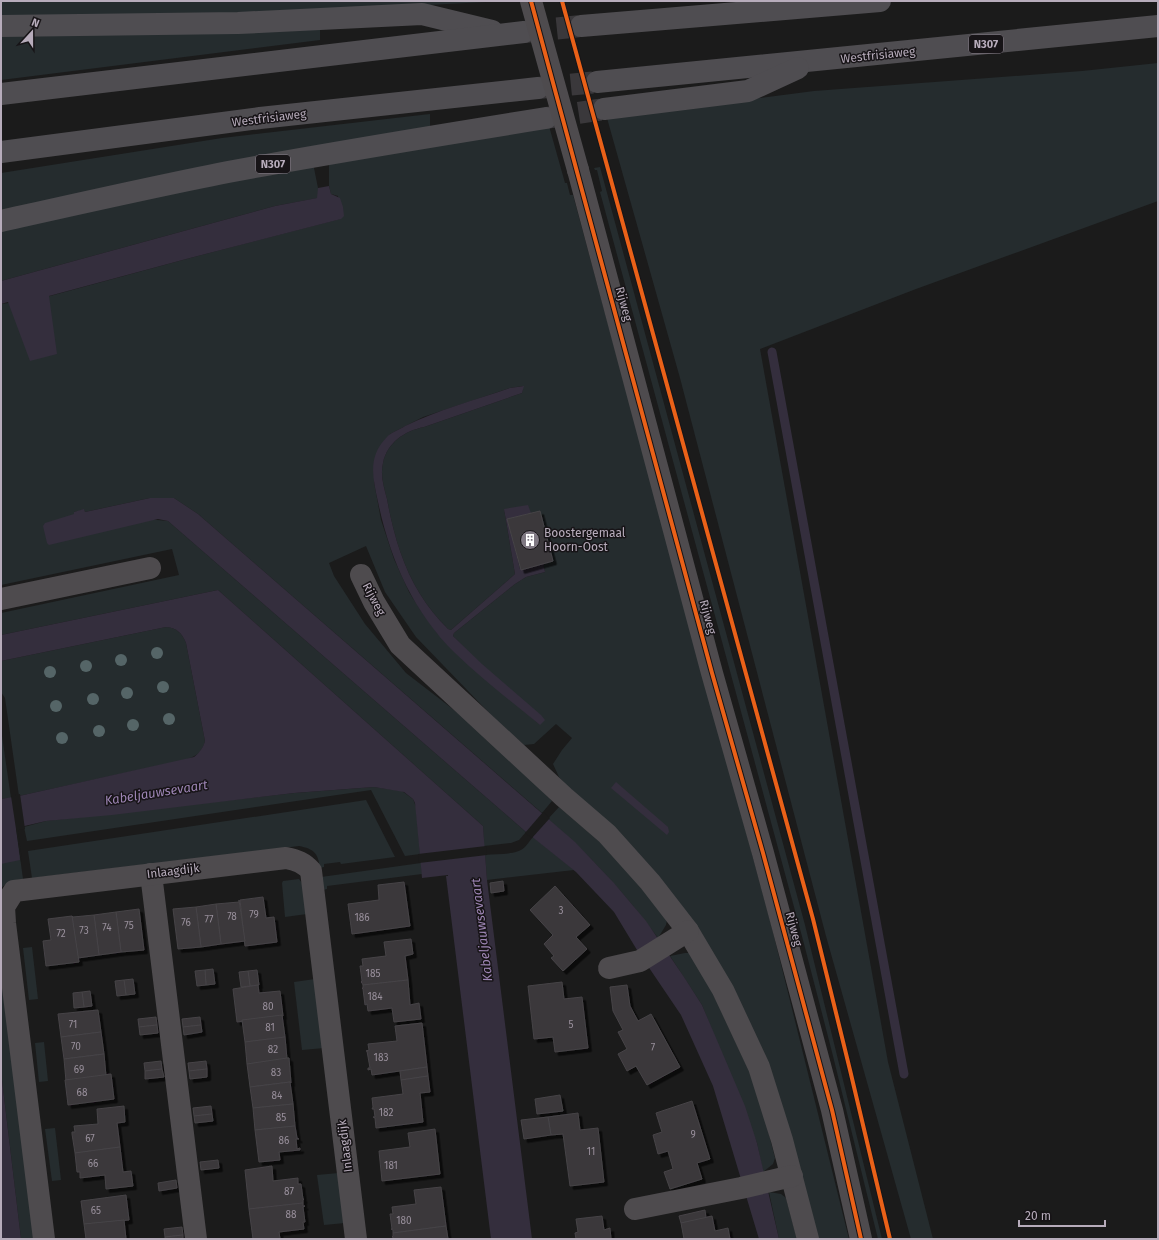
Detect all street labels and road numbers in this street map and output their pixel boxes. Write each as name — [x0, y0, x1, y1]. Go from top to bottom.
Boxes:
road number: N307 — [969, 35, 1003, 53]
street label: Westfrisiaweg — [840, 44, 917, 66]
street label: Westfrisiaweg — [231, 106, 308, 130]
road number: N307 — [256, 155, 290, 173]
street label: Rijweg — [613, 285, 636, 324]
street label: Rijweg — [360, 580, 389, 619]
street label: Rijweg — [697, 598, 720, 637]
street label: Inlaagdijk — [146, 861, 201, 881]
street label: Rijweg — [783, 910, 806, 949]
street label: Inlaagdijk — [335, 1118, 355, 1173]

